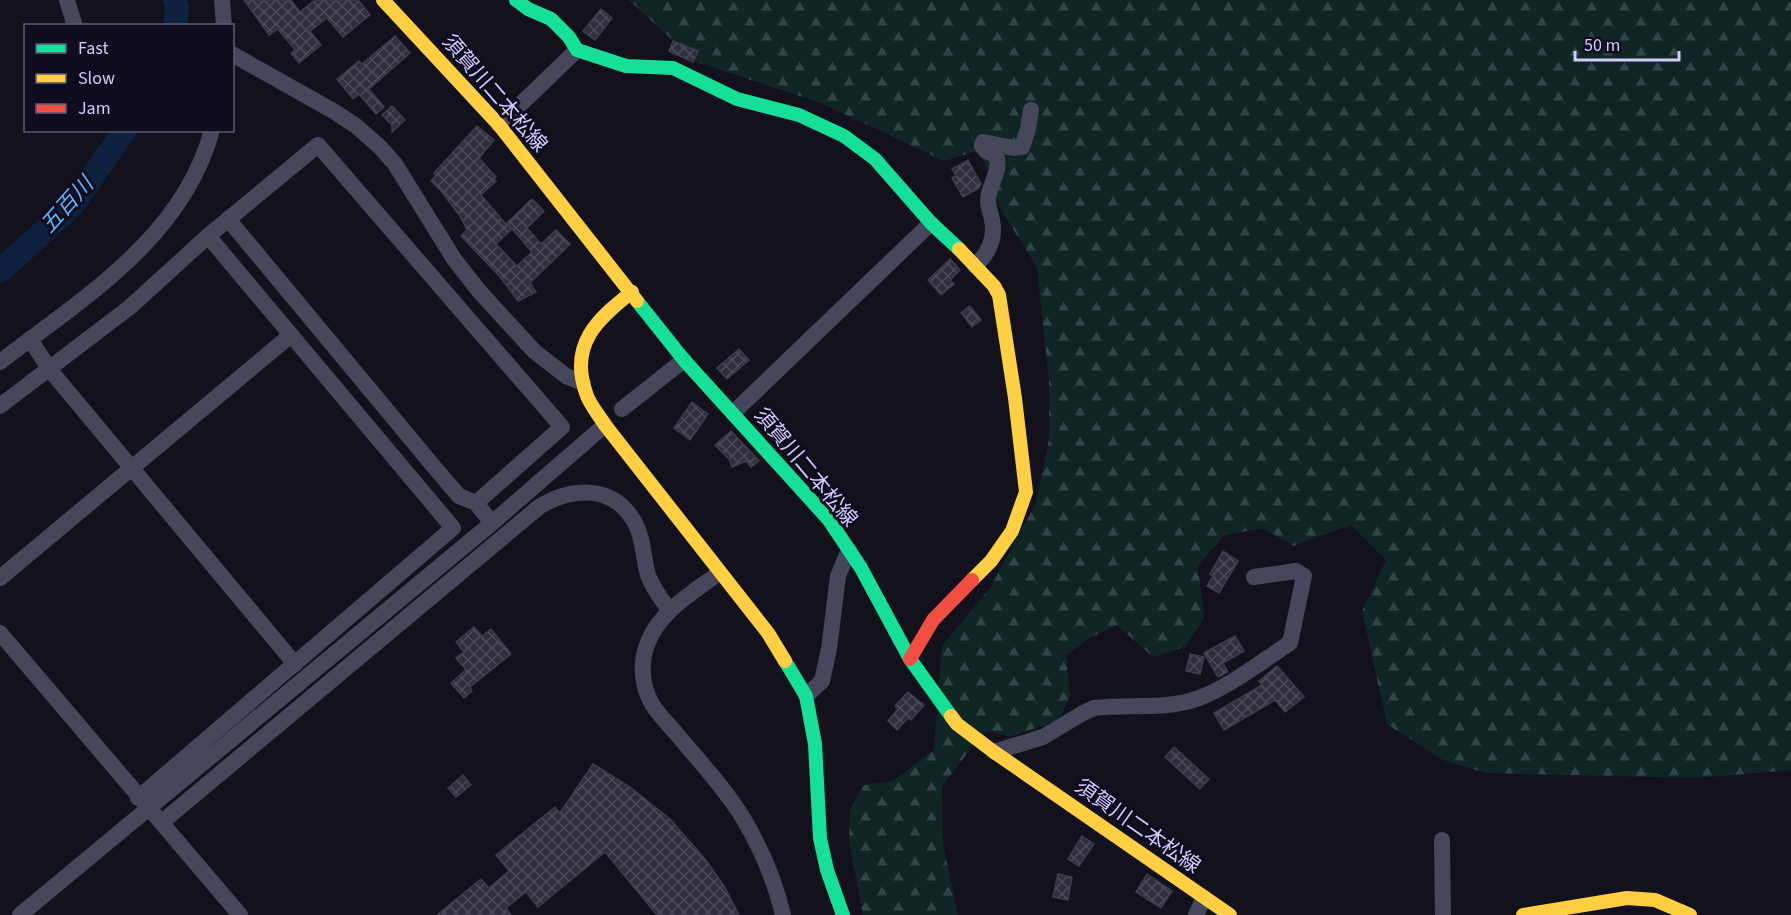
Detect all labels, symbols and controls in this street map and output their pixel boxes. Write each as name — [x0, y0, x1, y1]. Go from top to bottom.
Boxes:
legend — [24, 24, 234, 132]
scale bar — [1575, 24, 1678, 62]
street label: 須賀川二本松線 — [435, 28, 555, 158]
text: 50 m — [1584, 33, 1620, 58]
text: Fast — [78, 36, 109, 61]
text: Slow — [78, 66, 115, 91]
text: Jam — [78, 96, 111, 121]
water label: 五百川 — [33, 168, 102, 240]
street label: 須賀川二本松線 — [747, 401, 865, 533]
street label: 須賀川二本松線 — [1069, 772, 1207, 880]

